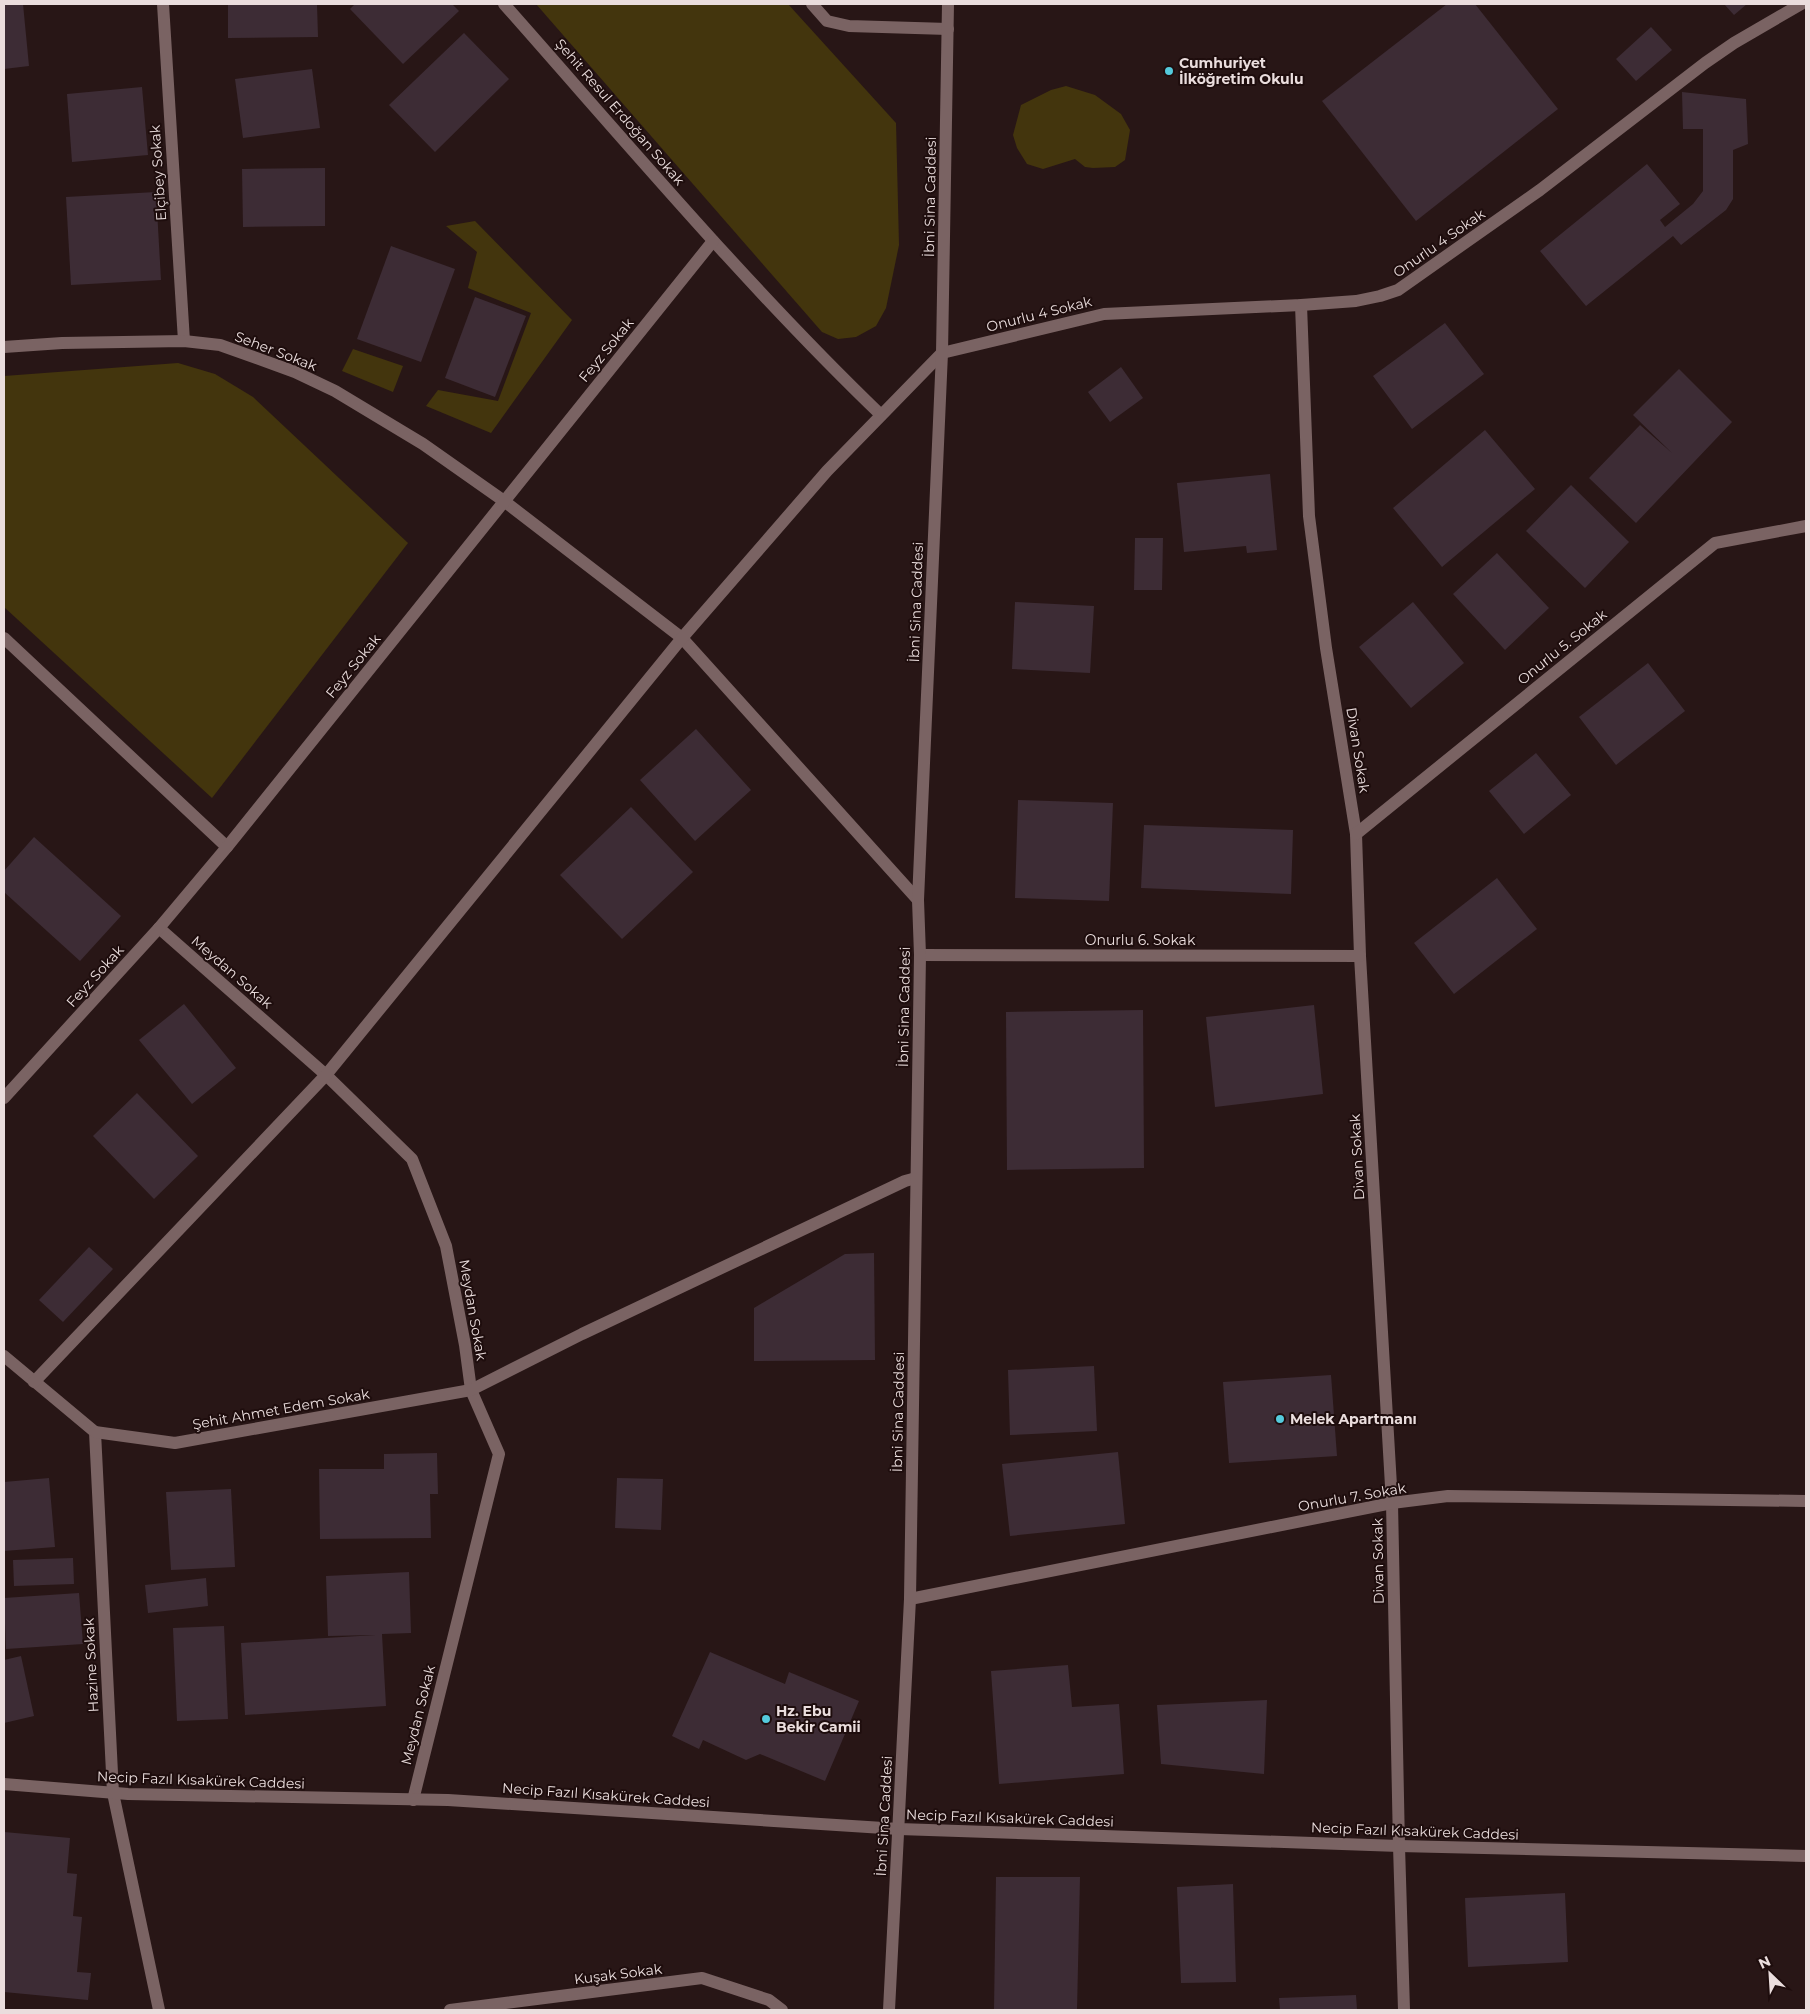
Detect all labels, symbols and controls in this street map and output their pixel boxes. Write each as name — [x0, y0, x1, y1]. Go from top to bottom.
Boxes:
street label: Şehit Resul Erdoğan Sokak — [552, 35, 689, 189]
place label: Cumhuriyet İlköğretim Okulu — [1179, 54, 1304, 88]
marker: Cumhuriyet İlköğretim Okulu — [1163, 65, 1175, 77]
street label: Elçibey Sokak — [146, 124, 170, 222]
street label: İbni Sina Caddesi — [920, 137, 940, 257]
street label: Onurlu 4 Sokak — [1390, 204, 1489, 281]
street label: Onurlu 4 Sokak — [984, 292, 1094, 336]
street label: Feyz Sokak — [575, 314, 638, 386]
street label: Seher Sokak — [232, 327, 320, 375]
street label: İbni Sina Caddesi — [905, 541, 927, 663]
street label: Onurlu 5. Sokak — [1514, 605, 1611, 689]
street label: Feyz Sokak — [322, 630, 385, 702]
street label: Divan Sokak — [1342, 706, 1374, 795]
street label: Onurlu 6. Sokak — [1085, 931, 1196, 949]
street label: Meydan Sokak — [188, 932, 277, 1013]
street label: Feyz Sokak — [62, 941, 128, 1011]
street label: İbni Sina Caddesi — [894, 947, 914, 1067]
street label: Divan Sokak — [1346, 1113, 1368, 1201]
street label: Meydan Sokak — [455, 1258, 491, 1363]
street label: İbni Sina Caddesi — [888, 1352, 908, 1472]
street label: Şehit Ahmet Edem Sokak — [191, 1384, 372, 1433]
place label: Melek Apartmanı — [1290, 1410, 1417, 1428]
marker: Melek Apartmanı — [1274, 1413, 1286, 1425]
street label: Onurlu 7. Sokak — [1297, 1479, 1408, 1515]
street label: Divan Sokak — [1368, 1517, 1388, 1604]
street label: Hazine Sokak — [80, 1617, 102, 1713]
street label: Meydan Sokak — [397, 1663, 439, 1767]
place label: Hz. Ebu Bekir Camii — [776, 1702, 861, 1736]
marker: Hz. Ebu Bekir Camii — [760, 1713, 772, 1725]
street label: İbni Sina Caddesi — [872, 1755, 896, 1877]
street label: Necip Fazıl Kısakürek Caddesi — [97, 1767, 305, 1793]
street label: Necip Fazıl Kısakürek Caddesi — [502, 1779, 710, 1811]
street label: Necip Fazıl Kısakürek Caddesi — [906, 1805, 1114, 1831]
street label: Necip Fazıl Kısakürek Caddesi — [1311, 1818, 1519, 1844]
north arrow — [1745, 1949, 1795, 1999]
text: N — [1756, 1952, 1773, 1973]
street label: Kuşak Sokak — [573, 1960, 664, 1988]

